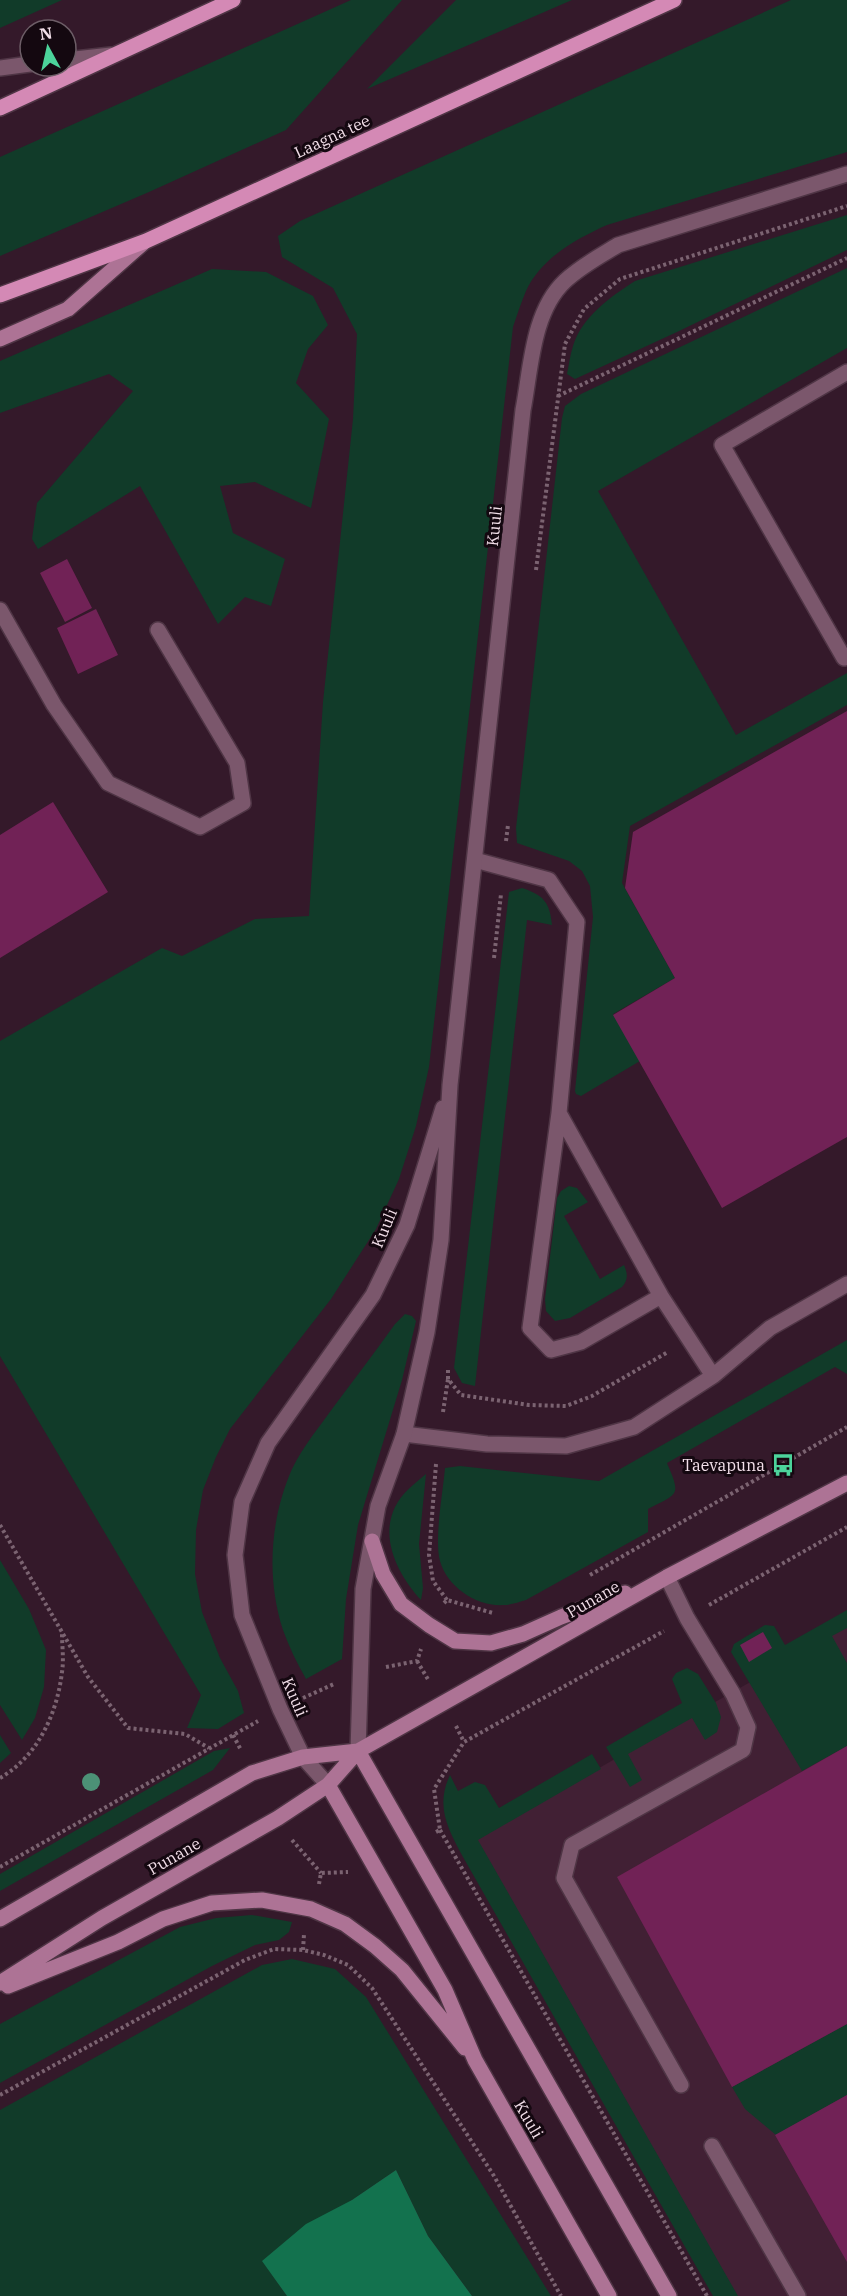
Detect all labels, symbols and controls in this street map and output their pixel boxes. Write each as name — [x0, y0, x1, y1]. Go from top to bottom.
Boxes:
north arrow — [18, 18, 78, 78]
text: N — [38, 22, 54, 44]
street label: Laagna tee — [291, 110, 373, 162]
street label: Kuuli — [482, 505, 506, 547]
street label: Kuuli — [367, 1205, 401, 1251]
bus stop icon: Taevapuna — [770, 1452, 796, 1478]
place label: Taevapuna — [682, 1455, 765, 1475]
street label: Punane — [563, 1576, 623, 1622]
street label: Kuuli — [278, 1674, 312, 1720]
street label: Punane — [144, 1833, 204, 1879]
street label: Kuuli — [510, 2096, 548, 2142]

